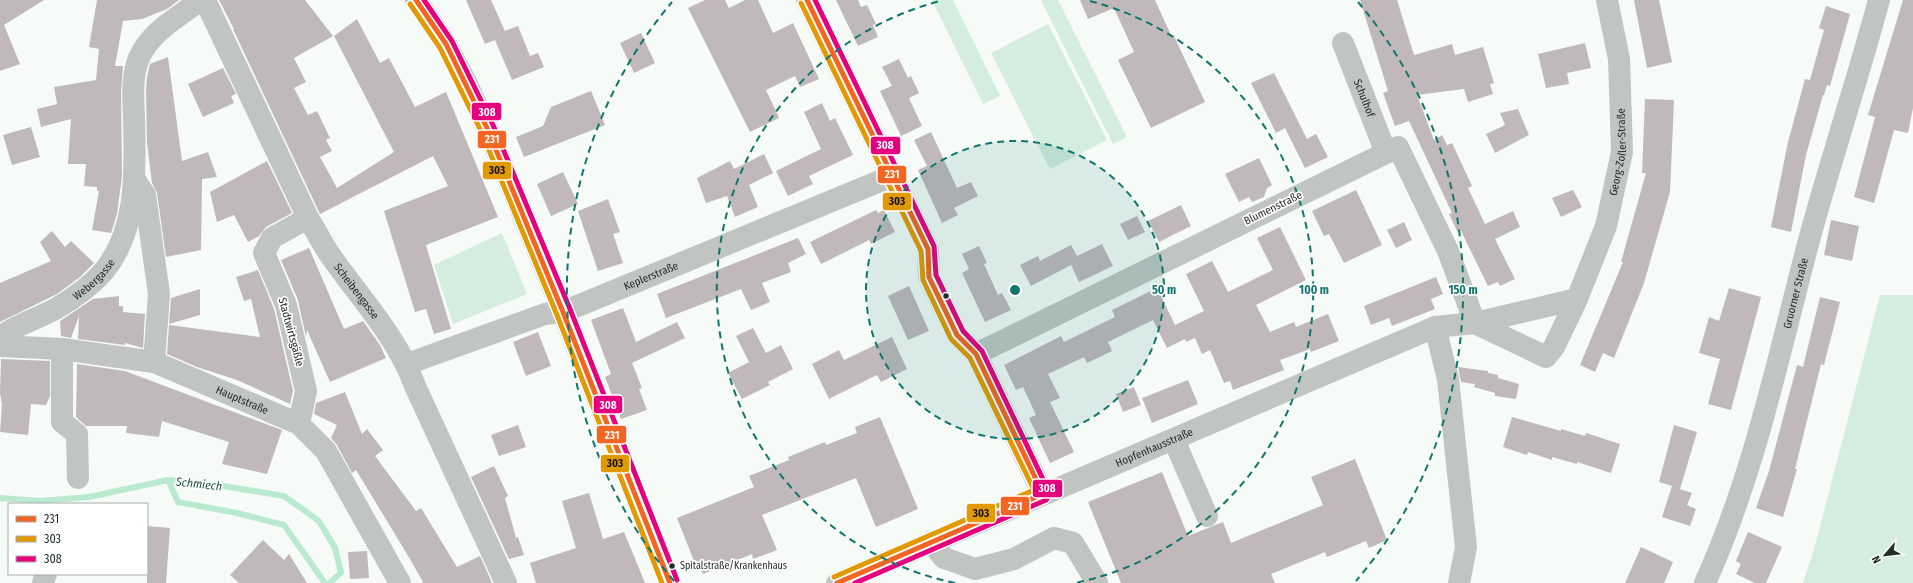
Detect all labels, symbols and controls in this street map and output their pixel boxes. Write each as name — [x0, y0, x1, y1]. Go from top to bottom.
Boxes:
street label: Schulhof — [1351, 77, 1378, 119]
line badge: 308 — [471, 102, 502, 121]
text: 308 — [477, 106, 496, 119]
street label: Georg-Zoller-Straße — [1606, 108, 1629, 197]
line badge: 231 — [477, 130, 507, 149]
text: 231 — [484, 133, 499, 146]
line badge: 308 — [870, 136, 901, 155]
text: 308 — [875, 139, 894, 152]
line badge: 303 — [482, 161, 512, 180]
text: 303 — [488, 164, 505, 177]
line badge: 231 — [877, 165, 907, 184]
text: 231 — [884, 168, 899, 181]
street label: Blumenstraße — [1242, 188, 1304, 228]
line badge: 303 — [882, 192, 912, 211]
text: 303 — [888, 195, 905, 208]
street label: Webergasse — [70, 256, 117, 303]
street label: Gruorner Straße — [1780, 256, 1811, 330]
street label: Keplerstraße — [622, 259, 680, 293]
street label: Scheibengasse — [332, 261, 382, 321]
centre of rings — [1008, 283, 1022, 297]
text: 50 m — [1152, 283, 1176, 297]
text: 100 m — [1299, 283, 1329, 297]
text: 150 m — [1448, 283, 1478, 297]
unlabelled marker — [941, 291, 951, 301]
street label: Stadtwirtsgäßle — [276, 296, 306, 368]
street label: Hauptstraße — [214, 383, 271, 417]
line badge: 308 — [593, 395, 623, 414]
text: 308 — [598, 399, 617, 412]
line badge: 231 — [596, 425, 627, 444]
street label: Hopfenhausstraße — [1113, 425, 1195, 470]
text: 231 — [604, 429, 619, 442]
line badge: 303 — [600, 454, 630, 473]
text: 303 — [606, 457, 623, 470]
water label: Schmiech — [174, 475, 223, 493]
line badge: 308 — [1032, 479, 1063, 498]
text: 308 — [1037, 482, 1056, 495]
line badge: 231 — [1000, 496, 1030, 516]
text: 231 — [1007, 500, 1022, 513]
legend — [8, 503, 148, 575]
line badge: 303 — [966, 503, 996, 523]
text: 303 — [972, 507, 989, 520]
text: 231 — [44, 512, 59, 526]
text: 303 — [44, 532, 61, 546]
north arrow — [1865, 535, 1905, 575]
text: 308 — [44, 552, 62, 566]
text: N — [1869, 553, 1884, 565]
place label: Spitalstraße/Krankenhaus — [680, 560, 787, 572]
marker: Spitalstraße/Krankenhaus — [667, 561, 677, 571]

